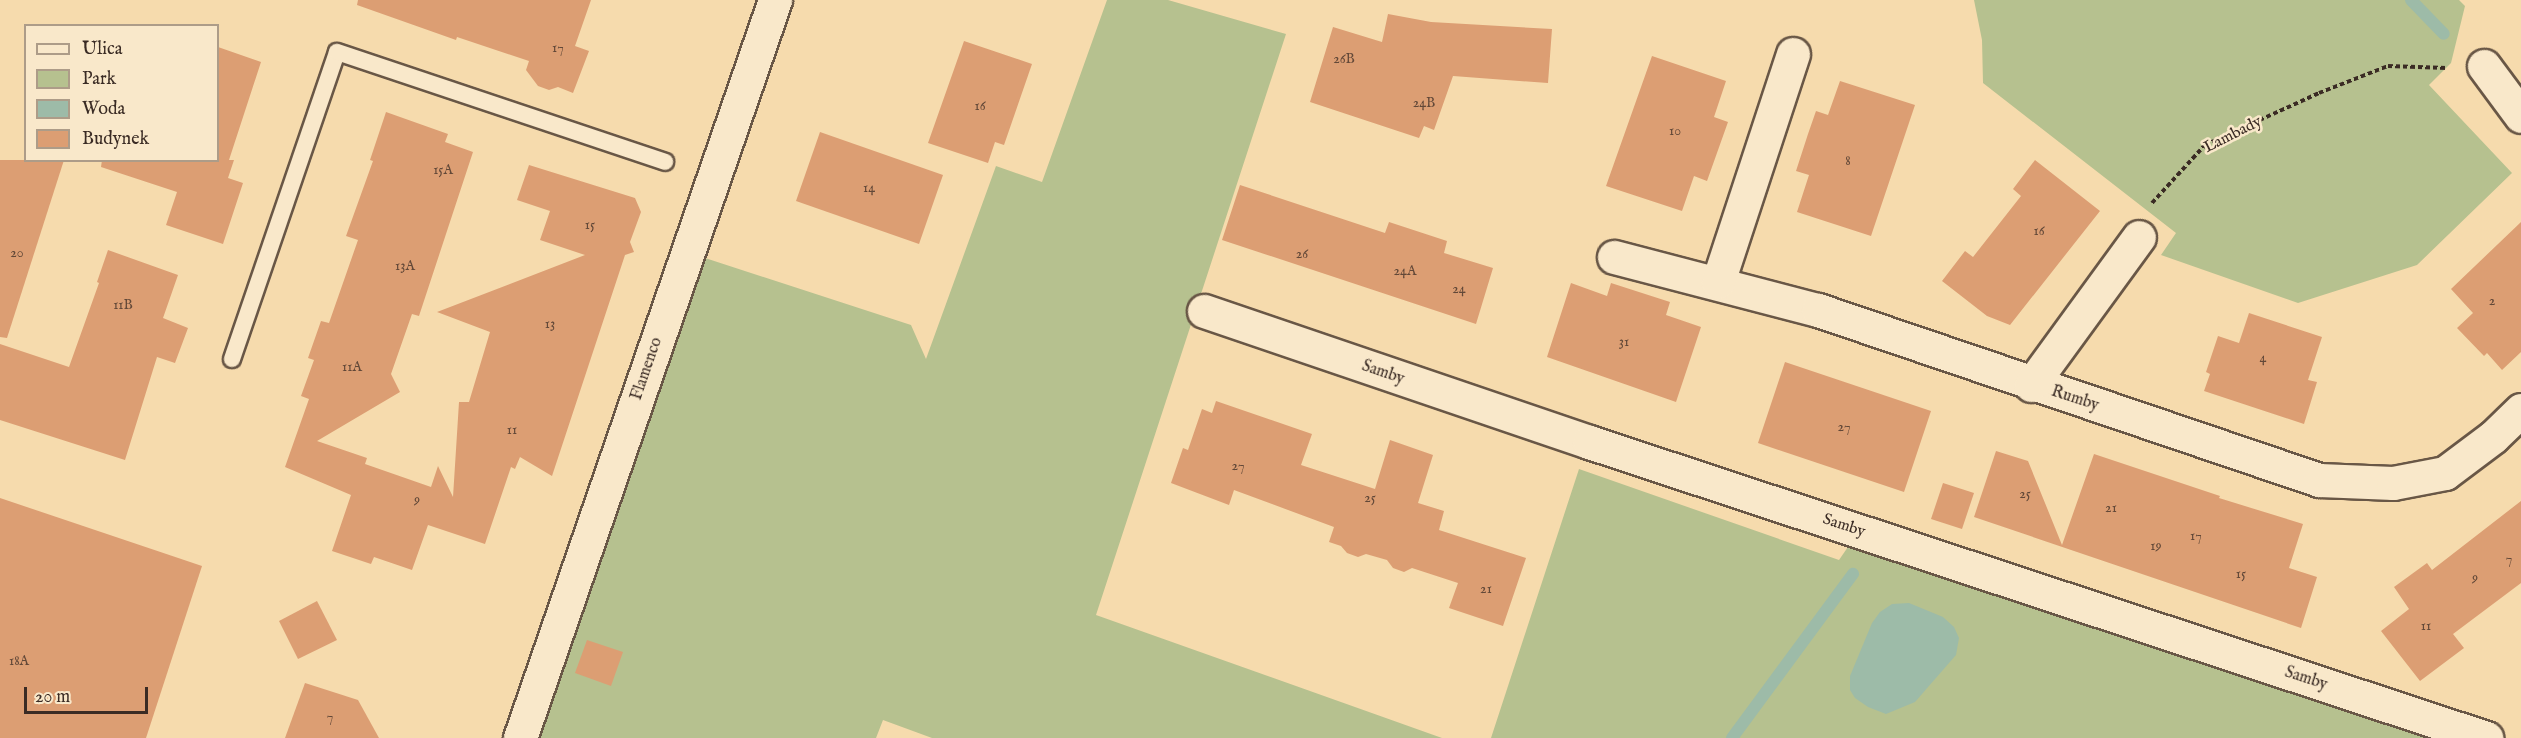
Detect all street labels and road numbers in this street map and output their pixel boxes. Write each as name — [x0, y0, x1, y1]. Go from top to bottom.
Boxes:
street label: Lambady — [2201, 112, 2265, 158]
street label: Flamenco — [627, 335, 667, 403]
street label: Samby — [1359, 357, 1407, 389]
street label: Rumby — [2049, 382, 2101, 416]
street label: Samby — [1820, 510, 1868, 542]
street label: Samby — [2282, 663, 2330, 695]

